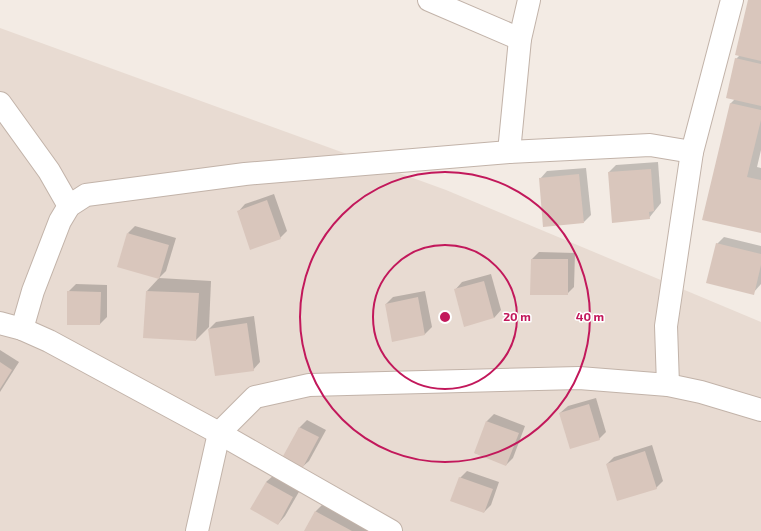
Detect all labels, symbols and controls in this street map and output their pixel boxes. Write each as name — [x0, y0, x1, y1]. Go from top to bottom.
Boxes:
text: 20 m — [503, 309, 531, 323]
text: 40 m — [576, 309, 604, 323]
centre of rings — [438, 310, 452, 324]

